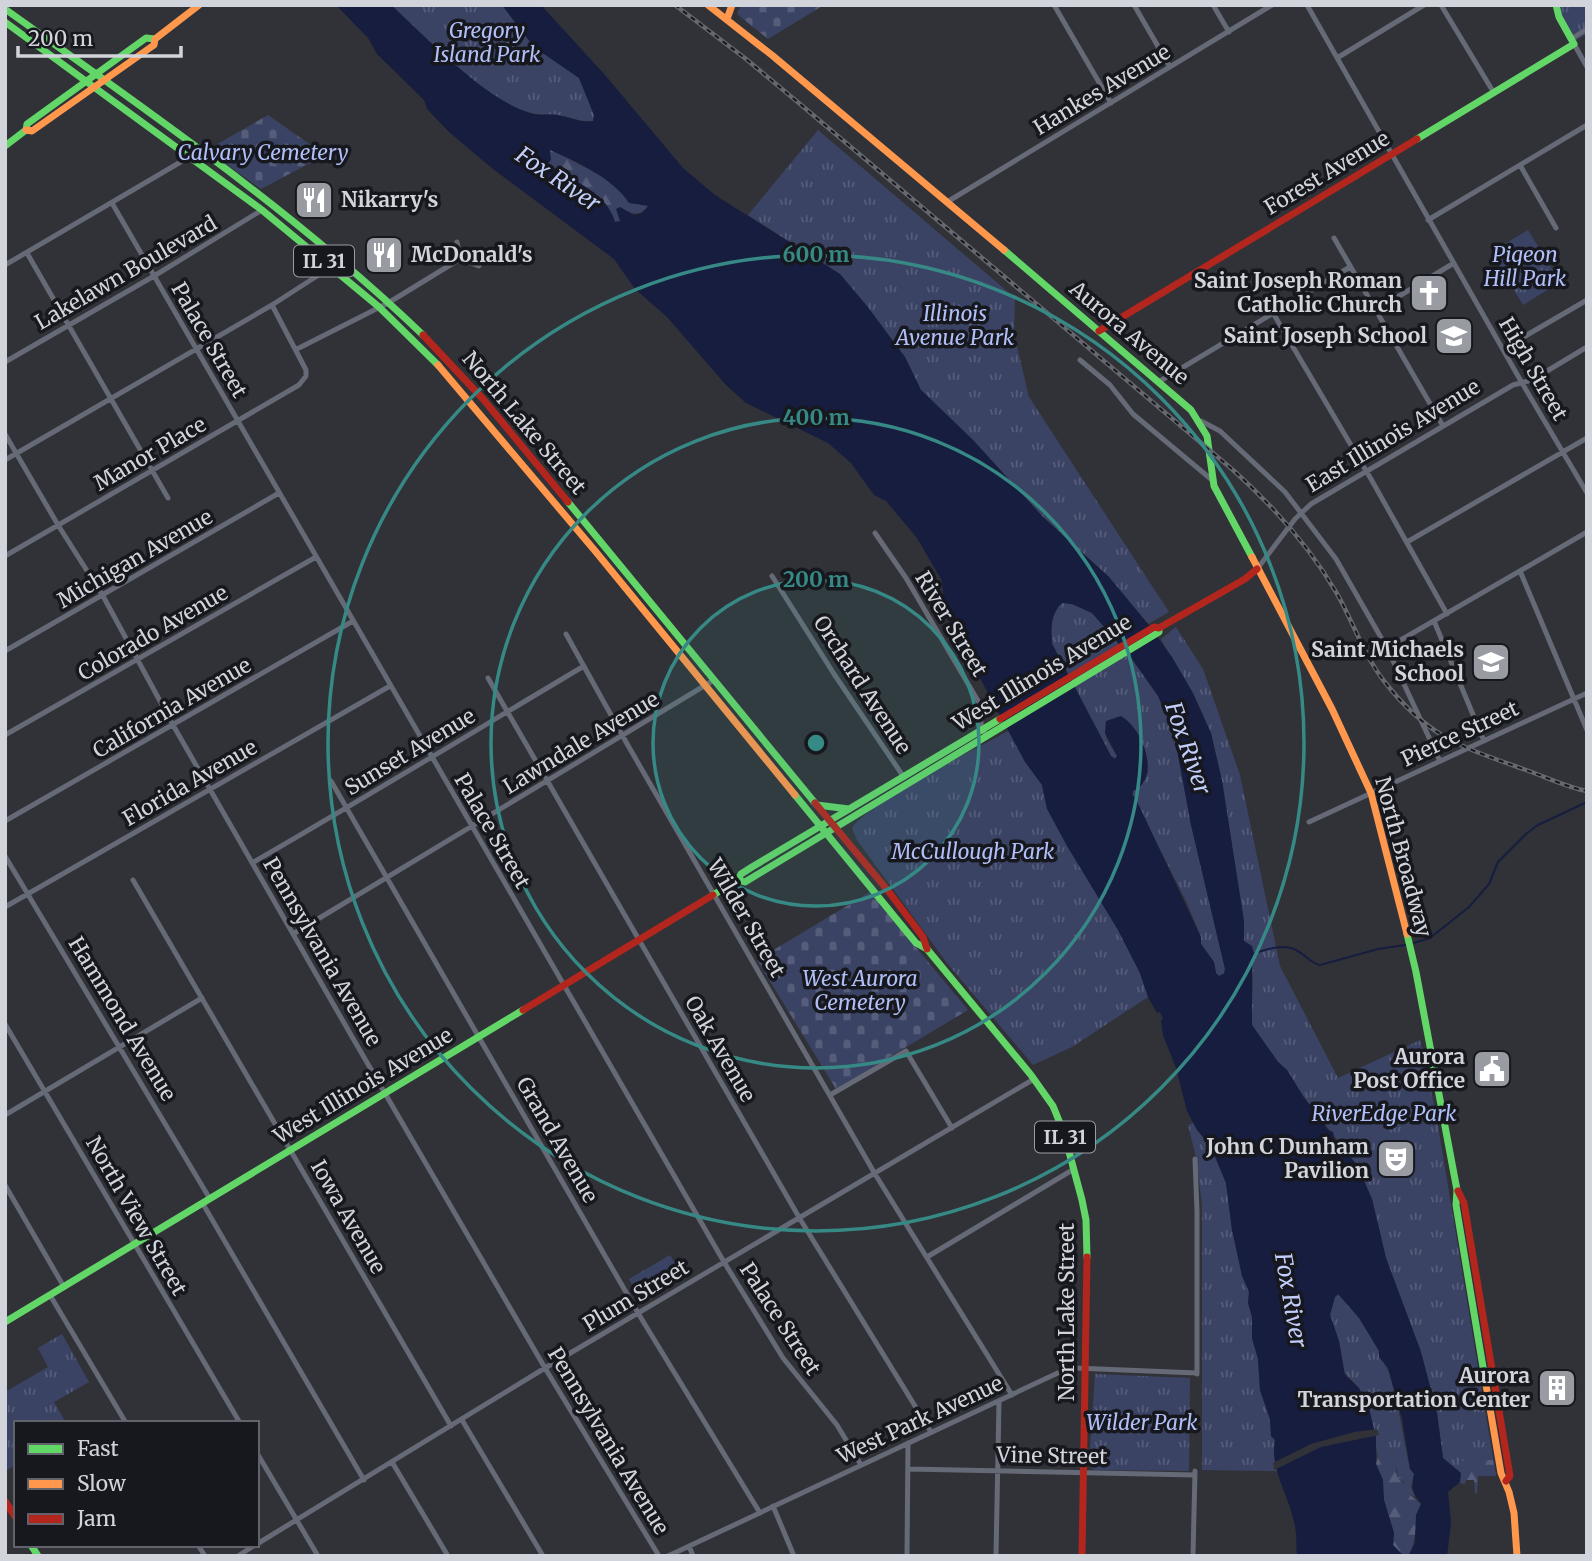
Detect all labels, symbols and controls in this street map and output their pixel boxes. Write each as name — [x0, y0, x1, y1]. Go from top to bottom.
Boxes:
scale bar — [18, 14, 180, 58]
park label: Gregory Island Park — [434, 17, 541, 68]
text: 200 m — [28, 25, 93, 52]
street label: Hankes Avenue — [1028, 38, 1175, 141]
street label: Forest Avenue — [1259, 125, 1394, 221]
park label: Calvary Cemetery — [177, 139, 349, 166]
water label: Fox River — [510, 139, 607, 218]
restaurant icon: Nikarry's — [293, 179, 335, 221]
place label: Nikarry's — [341, 186, 438, 213]
street label: Lakelawn Boulevard — [30, 209, 222, 336]
restaurant icon: McDonald's — [363, 234, 405, 276]
place label: McDonald's — [411, 241, 533, 268]
text: 600 m — [783, 241, 849, 268]
park label: Pigeon Hill Park — [1483, 241, 1567, 292]
road number: IL 31 — [294, 246, 354, 276]
place label: Saint Joseph Roman Catholic Church — [1194, 267, 1402, 318]
church icon: Saint Joseph Roman Catholic Church — [1408, 272, 1450, 314]
street label: Aurora Avenue — [1063, 274, 1195, 390]
street label: Palace Street — [166, 277, 253, 402]
park label: Illinois Avenue Park — [894, 300, 1015, 351]
street label: High Street — [1493, 312, 1574, 425]
school or university icon: Saint Joseph School — [1433, 315, 1475, 357]
place label: Saint Joseph School — [1224, 322, 1427, 349]
street label: North Lake Street — [457, 346, 592, 500]
street label: East Illinois Avenue — [1301, 373, 1485, 498]
text: 400 m — [782, 404, 850, 431]
street label: Manor Place — [89, 411, 211, 497]
street label: Michigan Avenue — [52, 503, 217, 614]
text: 200 m — [783, 566, 849, 593]
street label: River Street — [909, 566, 993, 681]
street label: Colorado Avenue — [73, 579, 232, 686]
street label: West Illinois Avenue — [947, 608, 1136, 737]
street label: Orchard Avenue — [808, 610, 917, 759]
place label: Saint Michaels School — [1311, 636, 1464, 687]
school or university icon: Saint Michaels School — [1470, 641, 1512, 683]
street label: California Avenue — [88, 651, 256, 764]
street label: Lawndale Avenue — [498, 685, 664, 800]
street label: Pierce Street — [1397, 695, 1523, 773]
water label: Fox River — [1159, 697, 1218, 799]
street label: Sunset Avenue — [340, 702, 480, 801]
centre of rings — [804, 731, 828, 755]
street label: Florida Avenue — [118, 733, 262, 832]
street label: Palace Street — [449, 768, 536, 893]
street label: North Broadway — [1369, 774, 1438, 941]
park label: McCullough Park — [890, 838, 1055, 865]
street label: Pennsylvania Avenue — [257, 852, 388, 1051]
street label: Wilder Street — [701, 853, 791, 982]
street label: Hammond Avenue — [63, 932, 182, 1106]
park label: West Aurora Cemetery — [802, 965, 918, 1016]
street label: Oak Avenue — [679, 991, 762, 1107]
street label: West Illinois Avenue — [268, 1021, 457, 1150]
place label: Aurora Post Office — [1353, 1043, 1465, 1094]
public building icon: Aurora Post Office — [1471, 1048, 1513, 1090]
street label: Grand Avenue — [511, 1072, 604, 1207]
park label: RiverEdge Park — [1311, 1100, 1457, 1127]
road number: IL 31 — [1035, 1121, 1095, 1152]
street label: North View Street — [80, 1131, 193, 1300]
place label: John C Dunham Pavilion — [1205, 1133, 1369, 1184]
theatre icon: John C Dunham Pavilion — [1375, 1138, 1417, 1180]
street label: Iowa Avenue — [305, 1155, 392, 1279]
street label: North Lake Street — [1053, 1223, 1080, 1401]
water label: Fox River — [1269, 1249, 1314, 1350]
street label: Plum Street — [578, 1253, 693, 1338]
street label: Palace Street — [734, 1257, 827, 1380]
street label: Pennsylvania Avenue — [542, 1342, 675, 1539]
place label: Aurora Transportation Center — [1298, 1362, 1530, 1413]
building icon: Aurora Transportation Center — [1536, 1367, 1578, 1409]
street label: West Park Avenue — [832, 1369, 1007, 1470]
park label: Wilder Park — [1086, 1409, 1198, 1436]
legend — [14, 1421, 259, 1547]
text: Fast — [77, 1435, 119, 1462]
street label: Vine Street — [995, 1441, 1108, 1470]
text: Slow — [77, 1470, 126, 1497]
text: Jam — [76, 1505, 116, 1532]

